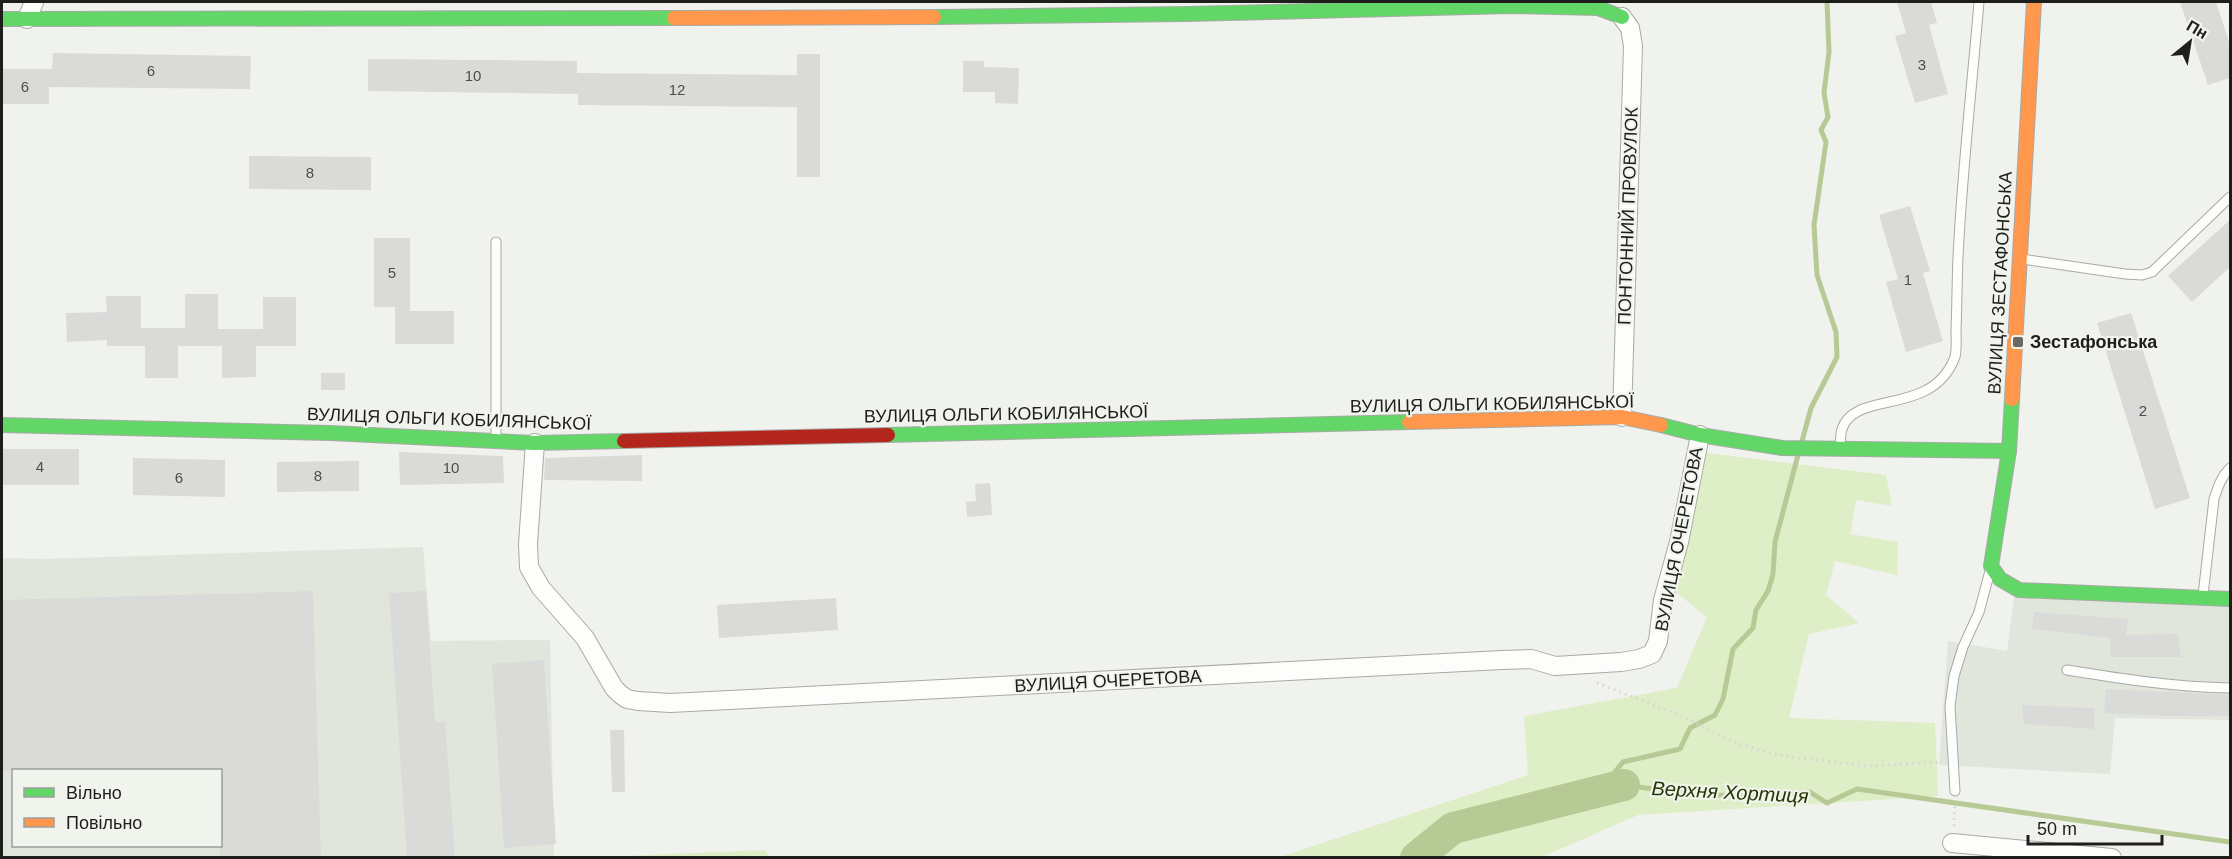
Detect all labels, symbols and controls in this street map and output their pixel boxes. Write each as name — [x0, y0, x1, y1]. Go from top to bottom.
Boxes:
north arrow — [2160, 12, 2220, 72]
text: Пн — [2184, 17, 2211, 42]
house number: 3 — [1918, 56, 1926, 73]
house number: 6 — [147, 62, 155, 79]
house number: 10 — [465, 67, 481, 84]
house number: 6 — [21, 78, 29, 95]
house number: 12 — [669, 81, 685, 98]
street label: ПОНТОННИЙ ПРОВУЛОК — [1613, 106, 1642, 325]
house number: 8 — [306, 164, 314, 181]
street label: ВУЛИЦЯ ЗЕСТАФОНСЬКА — [1984, 171, 2016, 395]
house number: 5 — [388, 264, 396, 281]
house number: 1 — [1904, 271, 1912, 288]
place label: Зестафонська — [2030, 332, 2158, 352]
marker: Зестафонська — [2011, 335, 2025, 349]
street label: ВУЛИЦЯ ОЛЬГИ КОБИЛЯНСЬКОЇ — [1350, 392, 1634, 416]
street label: ВУЛИЦЯ ОЛЬГИ КОБИЛЯНСЬКОЇ — [864, 402, 1148, 426]
house number: 2 — [2139, 402, 2147, 419]
street label: ВУЛИЦЯ ОЛЬГИ КОБИЛЯНСЬКОЇ — [307, 404, 591, 434]
street label: ВУЛИЦЯ ОЧЕРЕТОВА — [1651, 445, 1707, 633]
house number: 4 — [36, 458, 44, 475]
house number: 10 — [443, 459, 459, 476]
house number: 8 — [314, 467, 322, 484]
house number: 6 — [175, 469, 183, 486]
street label: ВУЛИЦЯ ОЧЕРЕТОВА — [1014, 666, 1202, 696]
legend — [12, 769, 222, 847]
water label: Верхня Хортиця — [1651, 777, 1809, 807]
text: Вільно — [66, 783, 122, 803]
scale bar — [2028, 808, 2162, 846]
text: Повільно — [66, 813, 142, 833]
text: 50 m — [2037, 819, 2077, 839]

